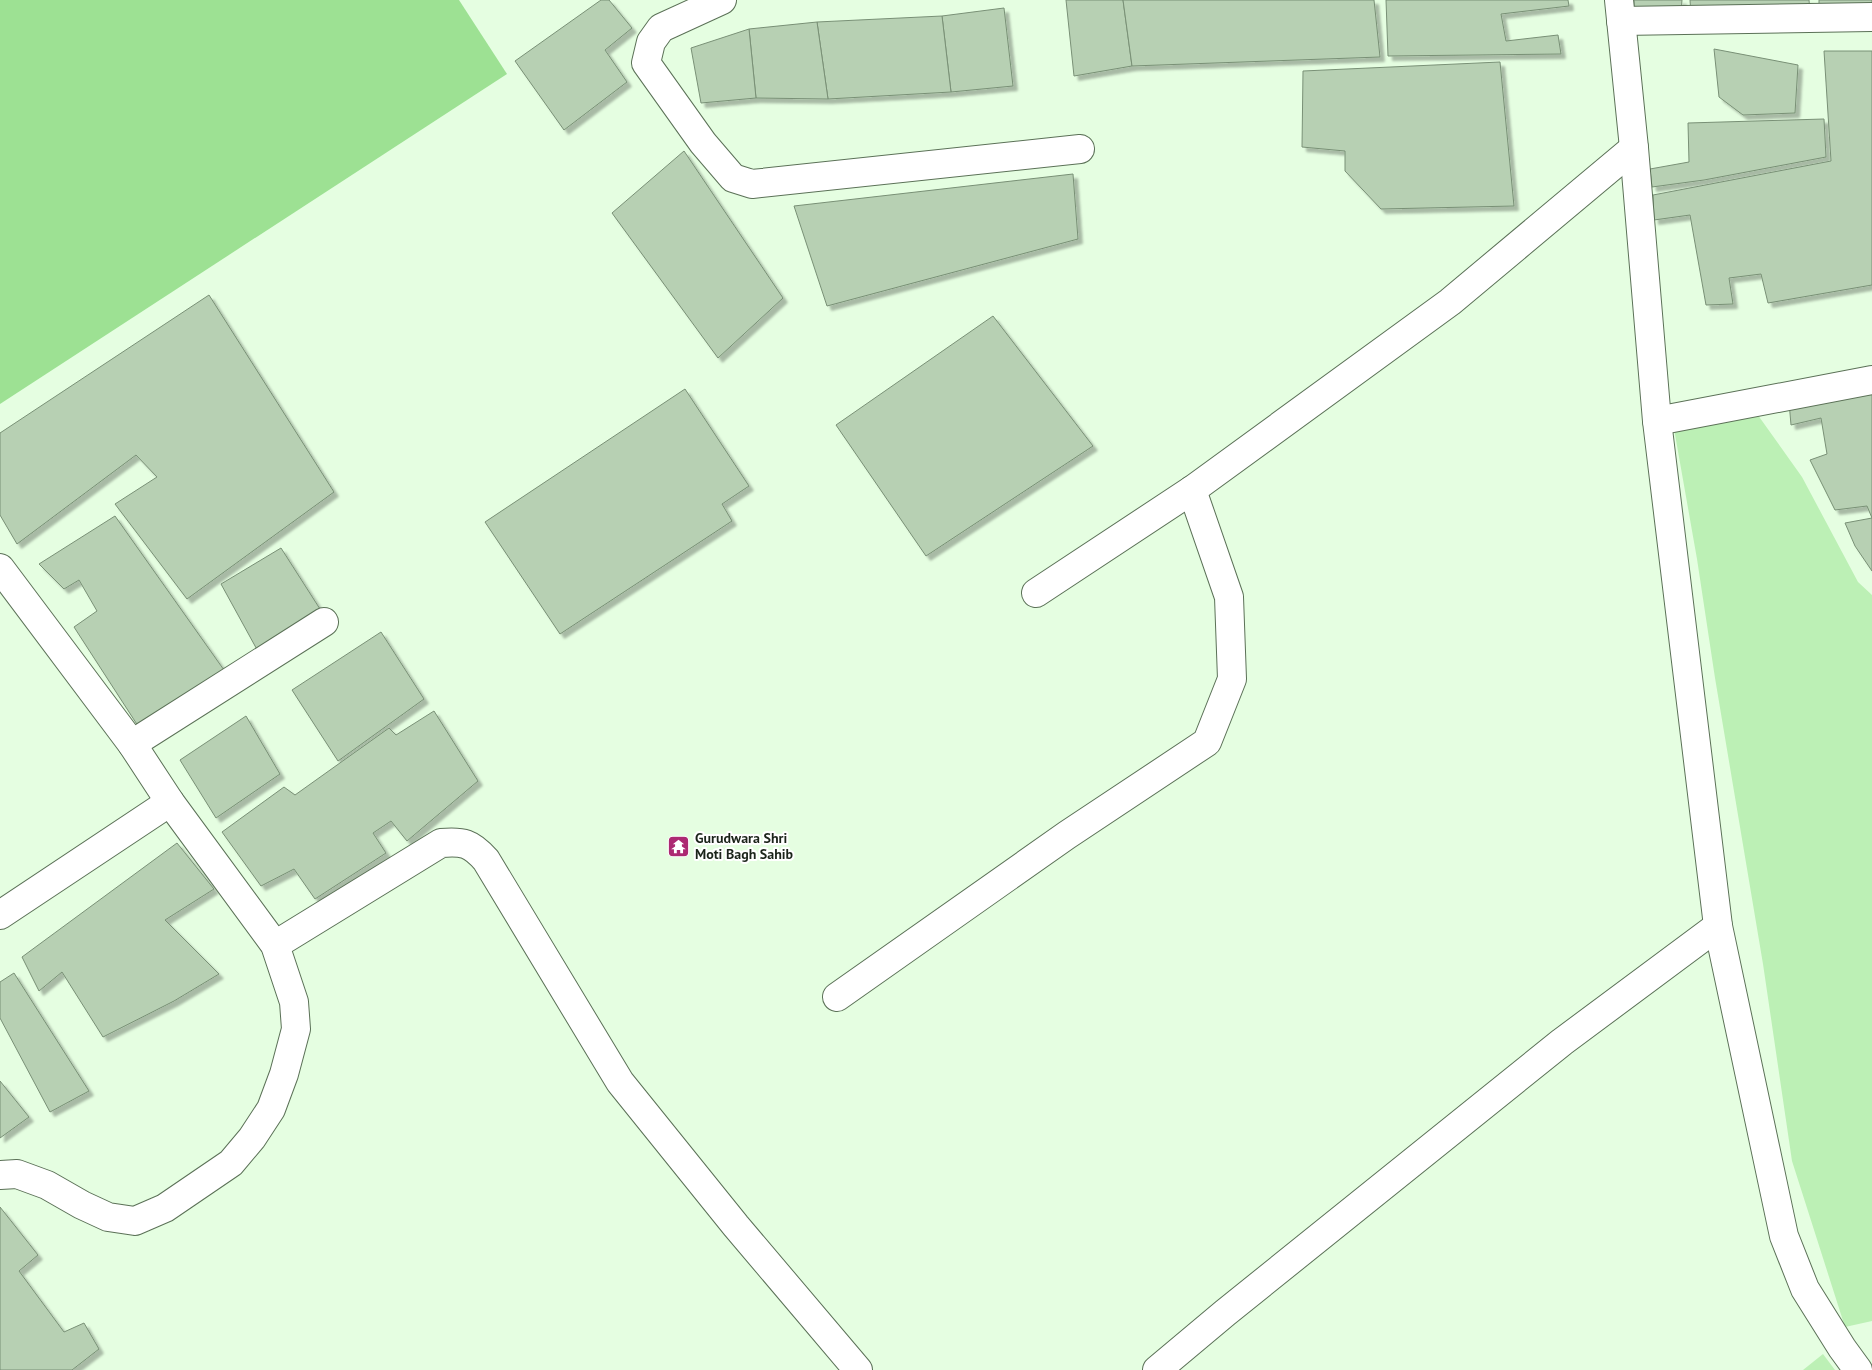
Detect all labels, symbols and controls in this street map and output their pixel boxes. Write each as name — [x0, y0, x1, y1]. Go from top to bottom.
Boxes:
place label: Gurudwara Shri Moti Bagh Sahib — [695, 829, 794, 863]
temple icon: Gurudwara Shri Moti Bagh Sahib — [667, 834, 691, 858]

